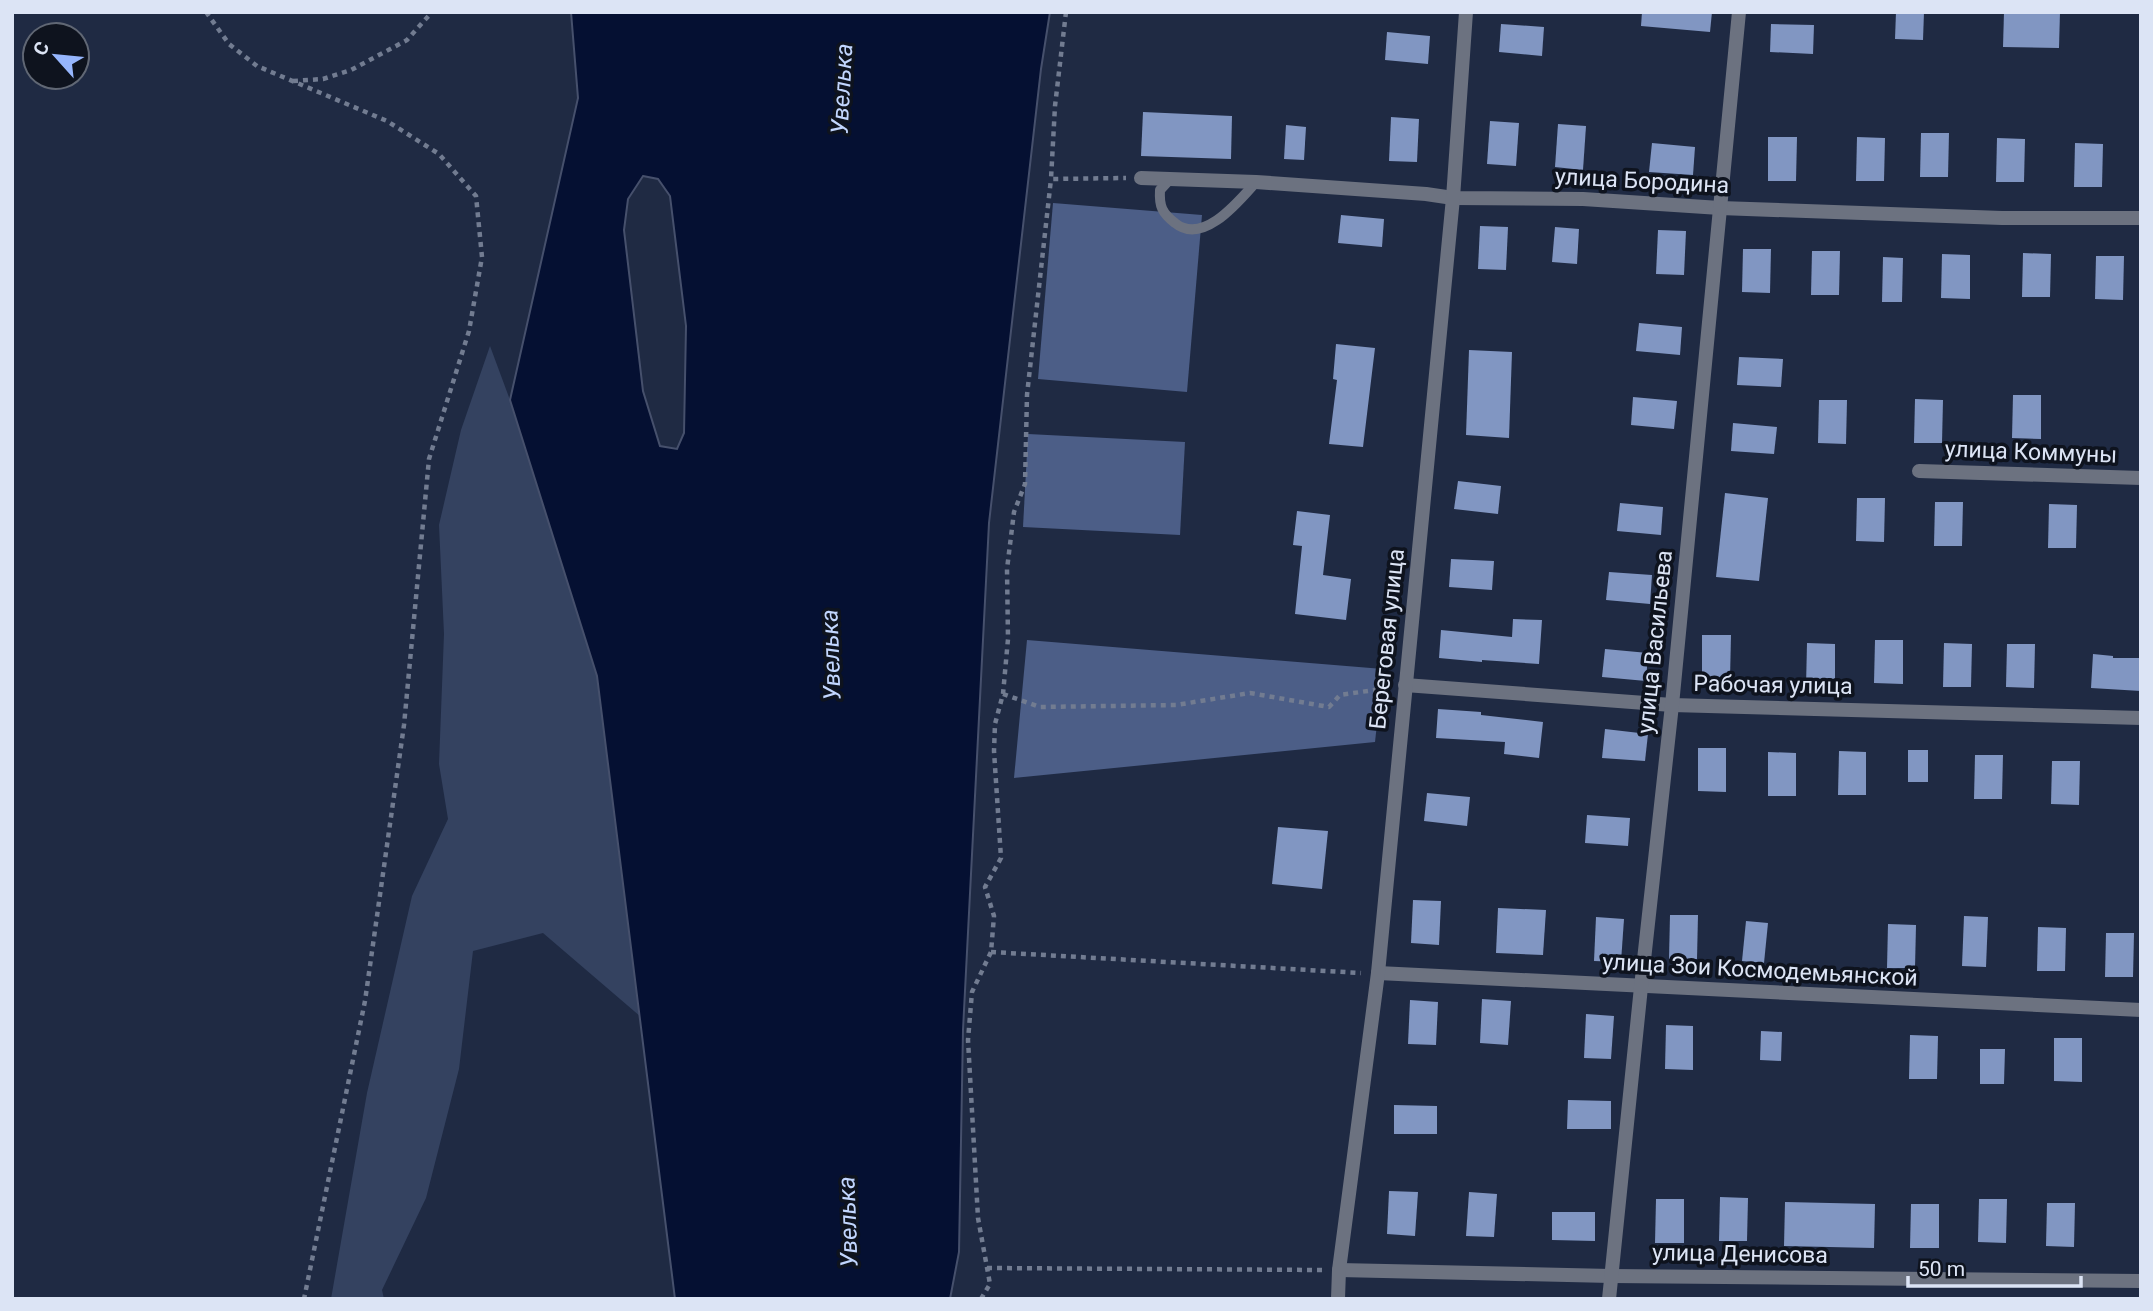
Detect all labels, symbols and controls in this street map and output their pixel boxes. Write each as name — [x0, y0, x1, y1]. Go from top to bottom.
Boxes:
north arrow — [21, 21, 91, 91]
text: С — [28, 38, 54, 59]
water label: Увелька — [826, 43, 858, 135]
street label: улица Бородина — [1554, 163, 1730, 199]
street label: улица Коммуны — [1944, 435, 2118, 469]
street label: Береговая улица — [1364, 547, 1410, 731]
street label: улица Васильева — [1632, 549, 1678, 735]
water label: Увелька — [815, 609, 847, 701]
street label: Рабочая улица — [1693, 670, 1853, 700]
street label: улица Зои Космодемьянской — [1602, 948, 1918, 992]
water label: Увелька — [832, 1176, 864, 1268]
street label: улица Денисова — [1652, 1239, 1828, 1269]
scale bar — [1908, 1244, 2081, 1288]
text: 50 m — [1918, 1257, 1965, 1281]

